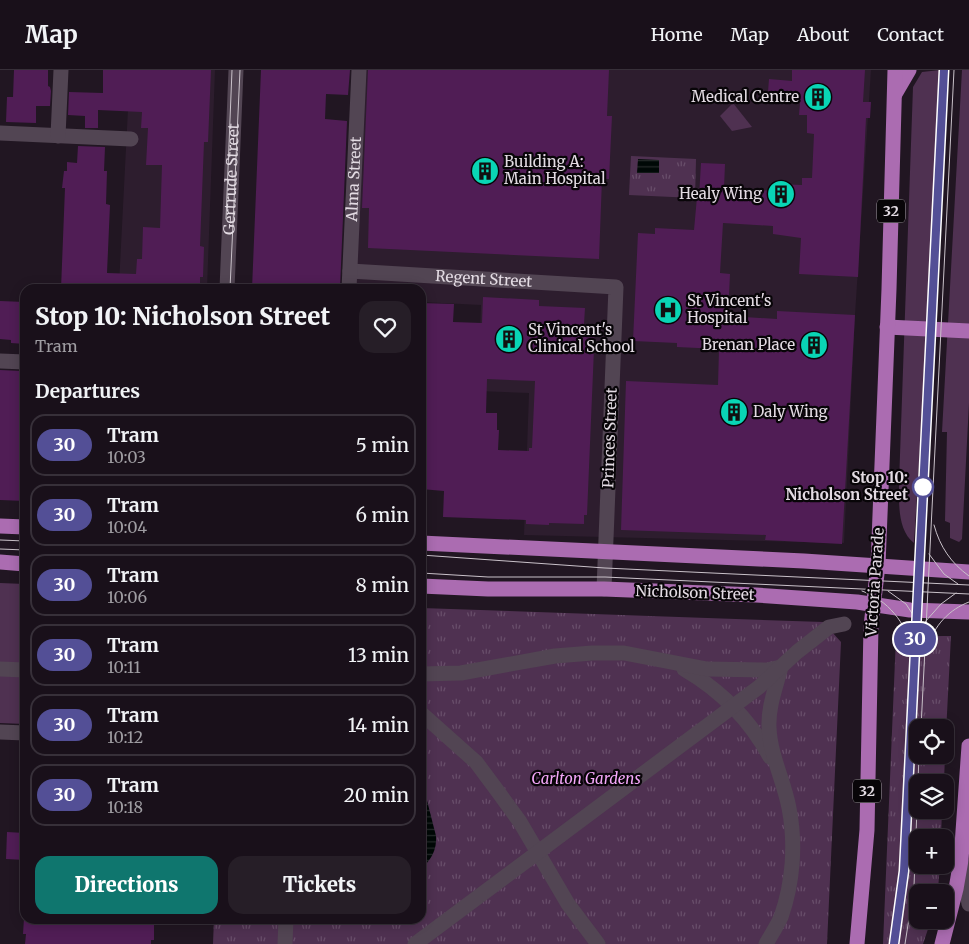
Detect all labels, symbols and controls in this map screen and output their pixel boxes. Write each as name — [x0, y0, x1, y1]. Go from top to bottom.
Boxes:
text: Map — [25, 19, 78, 50]
text: Home — [651, 23, 703, 46]
text: Map — [731, 23, 769, 46]
text: About — [797, 23, 849, 46]
text: Contact — [877, 23, 944, 46]
building icon: Medical Centre — [803, 82, 833, 112]
place label: Medical Centre — [691, 87, 799, 106]
street label: Gertrude Street — [219, 123, 243, 235]
street label: Alma Street — [342, 136, 365, 223]
place label: Building A: Main Hospital — [504, 152, 606, 188]
building icon: Building A: Main Hospital — [470, 156, 500, 186]
building icon: Healy Wing — [766, 179, 796, 209]
place label: Healy Wing — [679, 184, 762, 203]
road number: 32 — [877, 200, 905, 222]
street label: Regent Street — [435, 266, 533, 291]
place label: St Vincent's Hospital — [687, 291, 771, 327]
hospital icon: St Vincent's Hospital — [653, 295, 683, 325]
text: Stop 10: Nicholson Street — [35, 301, 330, 332]
button: heart — [359, 301, 411, 353]
place label: St Vincent's Clinical School — [528, 320, 635, 356]
building icon: St Vincent's Clinical School — [494, 324, 524, 354]
building icon: Brenan Place — [799, 330, 829, 360]
place label: Brenan Place — [702, 335, 795, 354]
text: Tram — [35, 336, 78, 356]
text: Departures — [35, 379, 140, 403]
street label: Princes Street — [598, 387, 621, 488]
building icon: Daly Wing — [719, 397, 749, 427]
place label: Daly Wing — [753, 402, 828, 421]
text: Tram — [107, 423, 159, 447]
text: 30 — [53, 433, 76, 456]
text: 5 min — [356, 433, 409, 457]
text: 10:03 — [107, 447, 146, 467]
place label: Stop 10: Nicholson Street — [785, 468, 908, 504]
marker: Stop 10: Nicholson Street — [912, 476, 934, 498]
text: Tram — [107, 493, 159, 517]
text: 30 — [53, 503, 76, 526]
text: 6 min — [355, 503, 409, 527]
text: 10:04 — [107, 517, 147, 537]
street label: Victoria Parade — [861, 527, 888, 638]
text: Tram — [107, 563, 159, 587]
text: 30 — [53, 573, 76, 596]
text: 8 min — [356, 573, 409, 597]
street label: Nicholson Street — [635, 581, 755, 604]
text: 10:06 — [107, 587, 147, 607]
line badge: 30 — [892, 623, 938, 655]
text: 30 — [904, 627, 926, 650]
text: Tram — [107, 633, 159, 657]
text: 30 — [53, 643, 76, 666]
text: 13 min — [348, 643, 409, 667]
text: 10:11 — [107, 657, 141, 677]
text: Tram — [107, 703, 159, 727]
text: 30 — [53, 713, 76, 736]
text: 14 min — [348, 713, 409, 737]
map controls — [909, 719, 954, 929]
button: locate — [909, 719, 954, 764]
text: 10:12 — [107, 727, 143, 747]
park label: Carlton Gardens — [531, 769, 641, 788]
text: Tram — [107, 773, 159, 797]
button: layers — [909, 774, 954, 819]
road number: 32 — [853, 779, 881, 802]
text: 30 — [53, 783, 76, 806]
text: 20 min — [344, 783, 409, 807]
text: 10:18 — [107, 797, 143, 817]
button: + — [909, 829, 954, 874]
button: Directions — [35, 856, 218, 914]
button: Tickets — [228, 856, 411, 914]
button: − — [909, 884, 954, 929]

